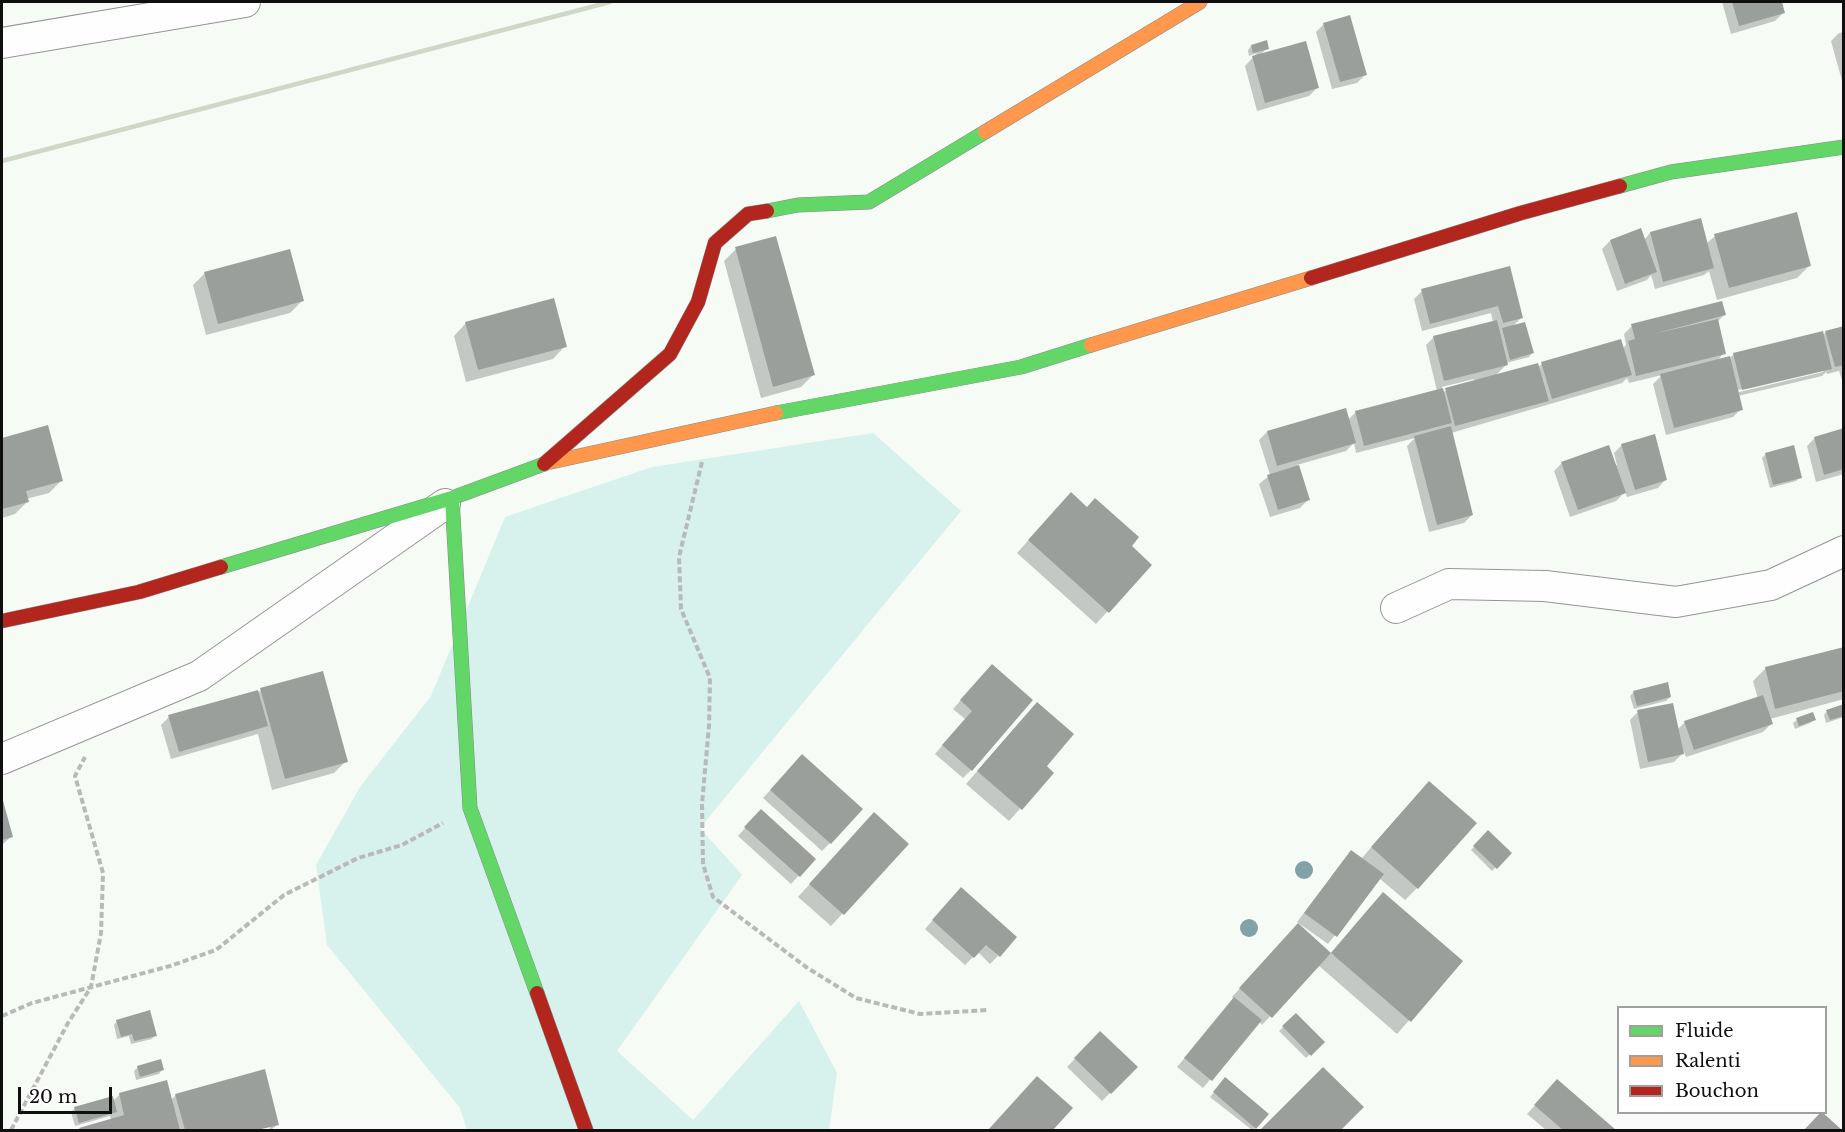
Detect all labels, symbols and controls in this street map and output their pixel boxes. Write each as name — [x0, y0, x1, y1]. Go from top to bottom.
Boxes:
legend — [1617, 1006, 1827, 1114]
text: Fluide — [1675, 1020, 1734, 1042]
text: Ralenti — [1675, 1050, 1741, 1072]
scale bar — [21, 1075, 116, 1113]
text: Bouchon — [1675, 1080, 1759, 1102]
text: 20 m — [29, 1086, 77, 1108]

